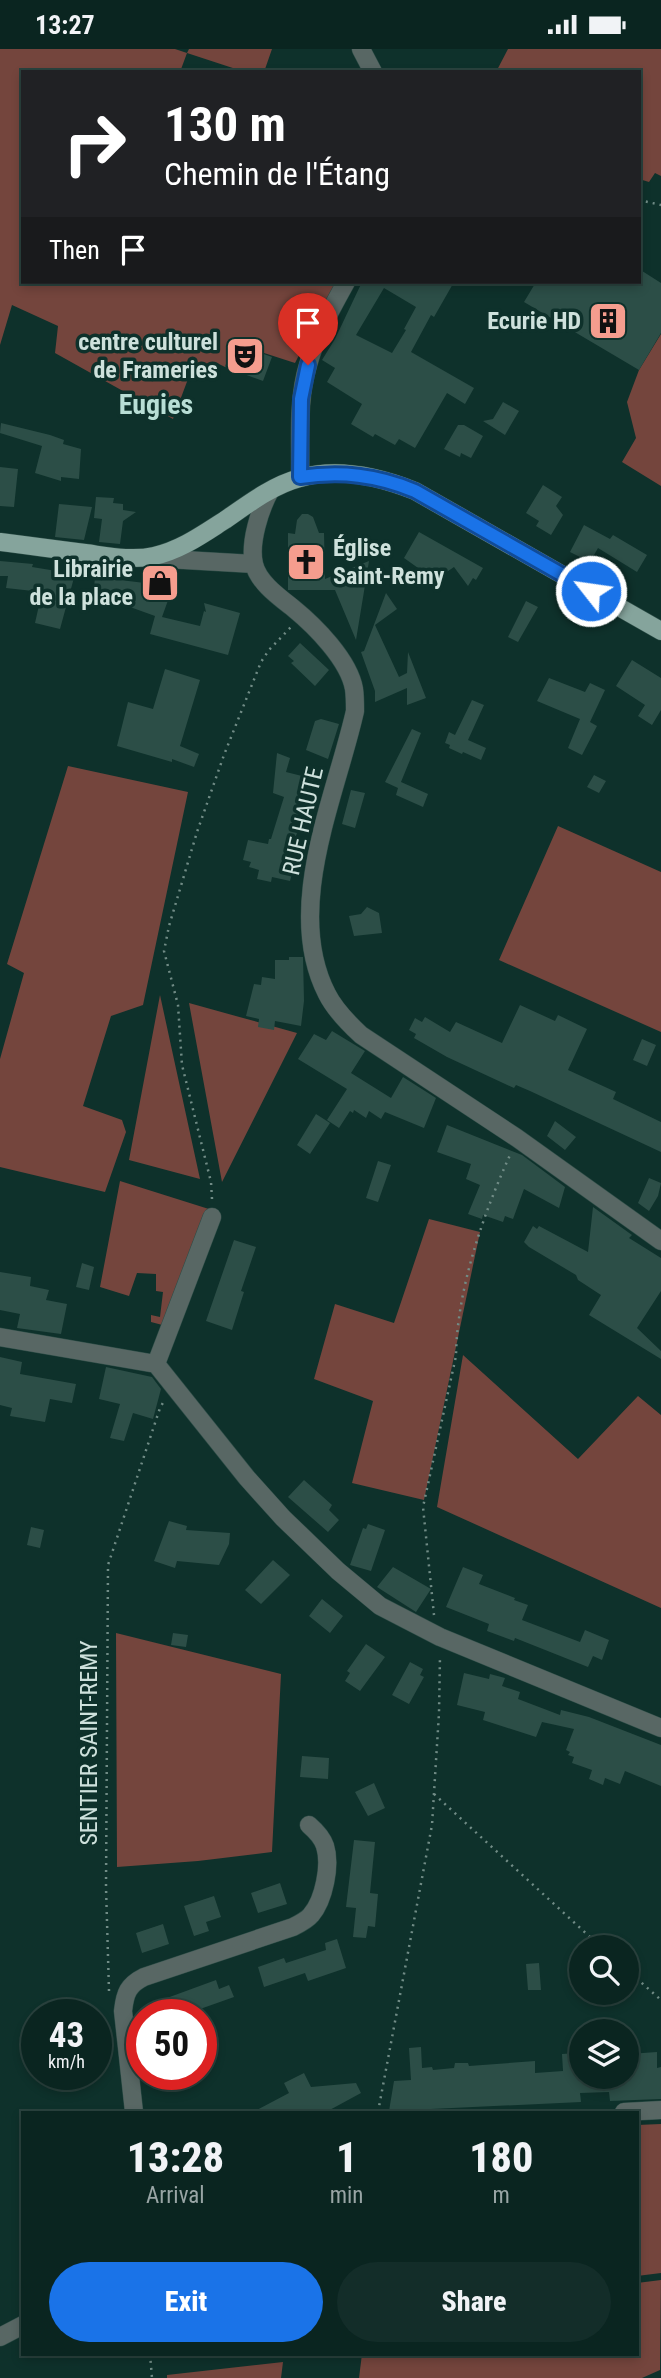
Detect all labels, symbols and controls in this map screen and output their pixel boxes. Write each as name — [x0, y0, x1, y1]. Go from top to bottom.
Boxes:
text: 13:27 — [35, 10, 95, 40]
text: 130 m — [164, 96, 286, 153]
icon: right — [49, 98, 140, 189]
text: Chemin de l'Étang — [164, 155, 390, 193]
icon: arrive — [114, 231, 152, 269]
text: Then — [49, 235, 100, 265]
pin — [278, 293, 338, 365]
building icon: Ecurie HD — [587, 300, 629, 342]
icon: arrive — [289, 304, 327, 342]
place label: Ecurie HD — [487, 307, 581, 335]
place label: centre culturel de Frameries — [78, 328, 218, 384]
theatre icon: centre culturel de Frameries — [224, 335, 266, 377]
district label: Eugies — [119, 388, 193, 421]
place label: Église Saint-Remy — [333, 534, 445, 590]
church icon: Église Saint-Remy — [285, 541, 327, 583]
position arrow — [554, 554, 628, 628]
place label: Librairie de la place — [29, 555, 133, 611]
shop icon: Librairie de la place — [139, 562, 181, 604]
street label: RUE HAUTE — [277, 764, 329, 878]
street label: SENTIER SAINT-REMY — [75, 1640, 103, 1846]
map controls — [569, 1935, 639, 2089]
button: search — [569, 1935, 639, 2005]
speed limit sign: 50 — [126, 1999, 217, 2090]
text: 43 — [49, 2015, 84, 2056]
button: layers — [569, 2019, 639, 2089]
text: km/h — [48, 2051, 85, 2072]
text: 13:28 — [127, 2133, 224, 2182]
text: 1 — [336, 2133, 357, 2182]
text: 180 — [469, 2133, 533, 2182]
text: Arrival — [146, 2182, 205, 2209]
text: min — [330, 2182, 363, 2209]
text: m — [493, 2182, 510, 2209]
button: Exit — [49, 2262, 323, 2342]
button: Share — [337, 2262, 611, 2342]

